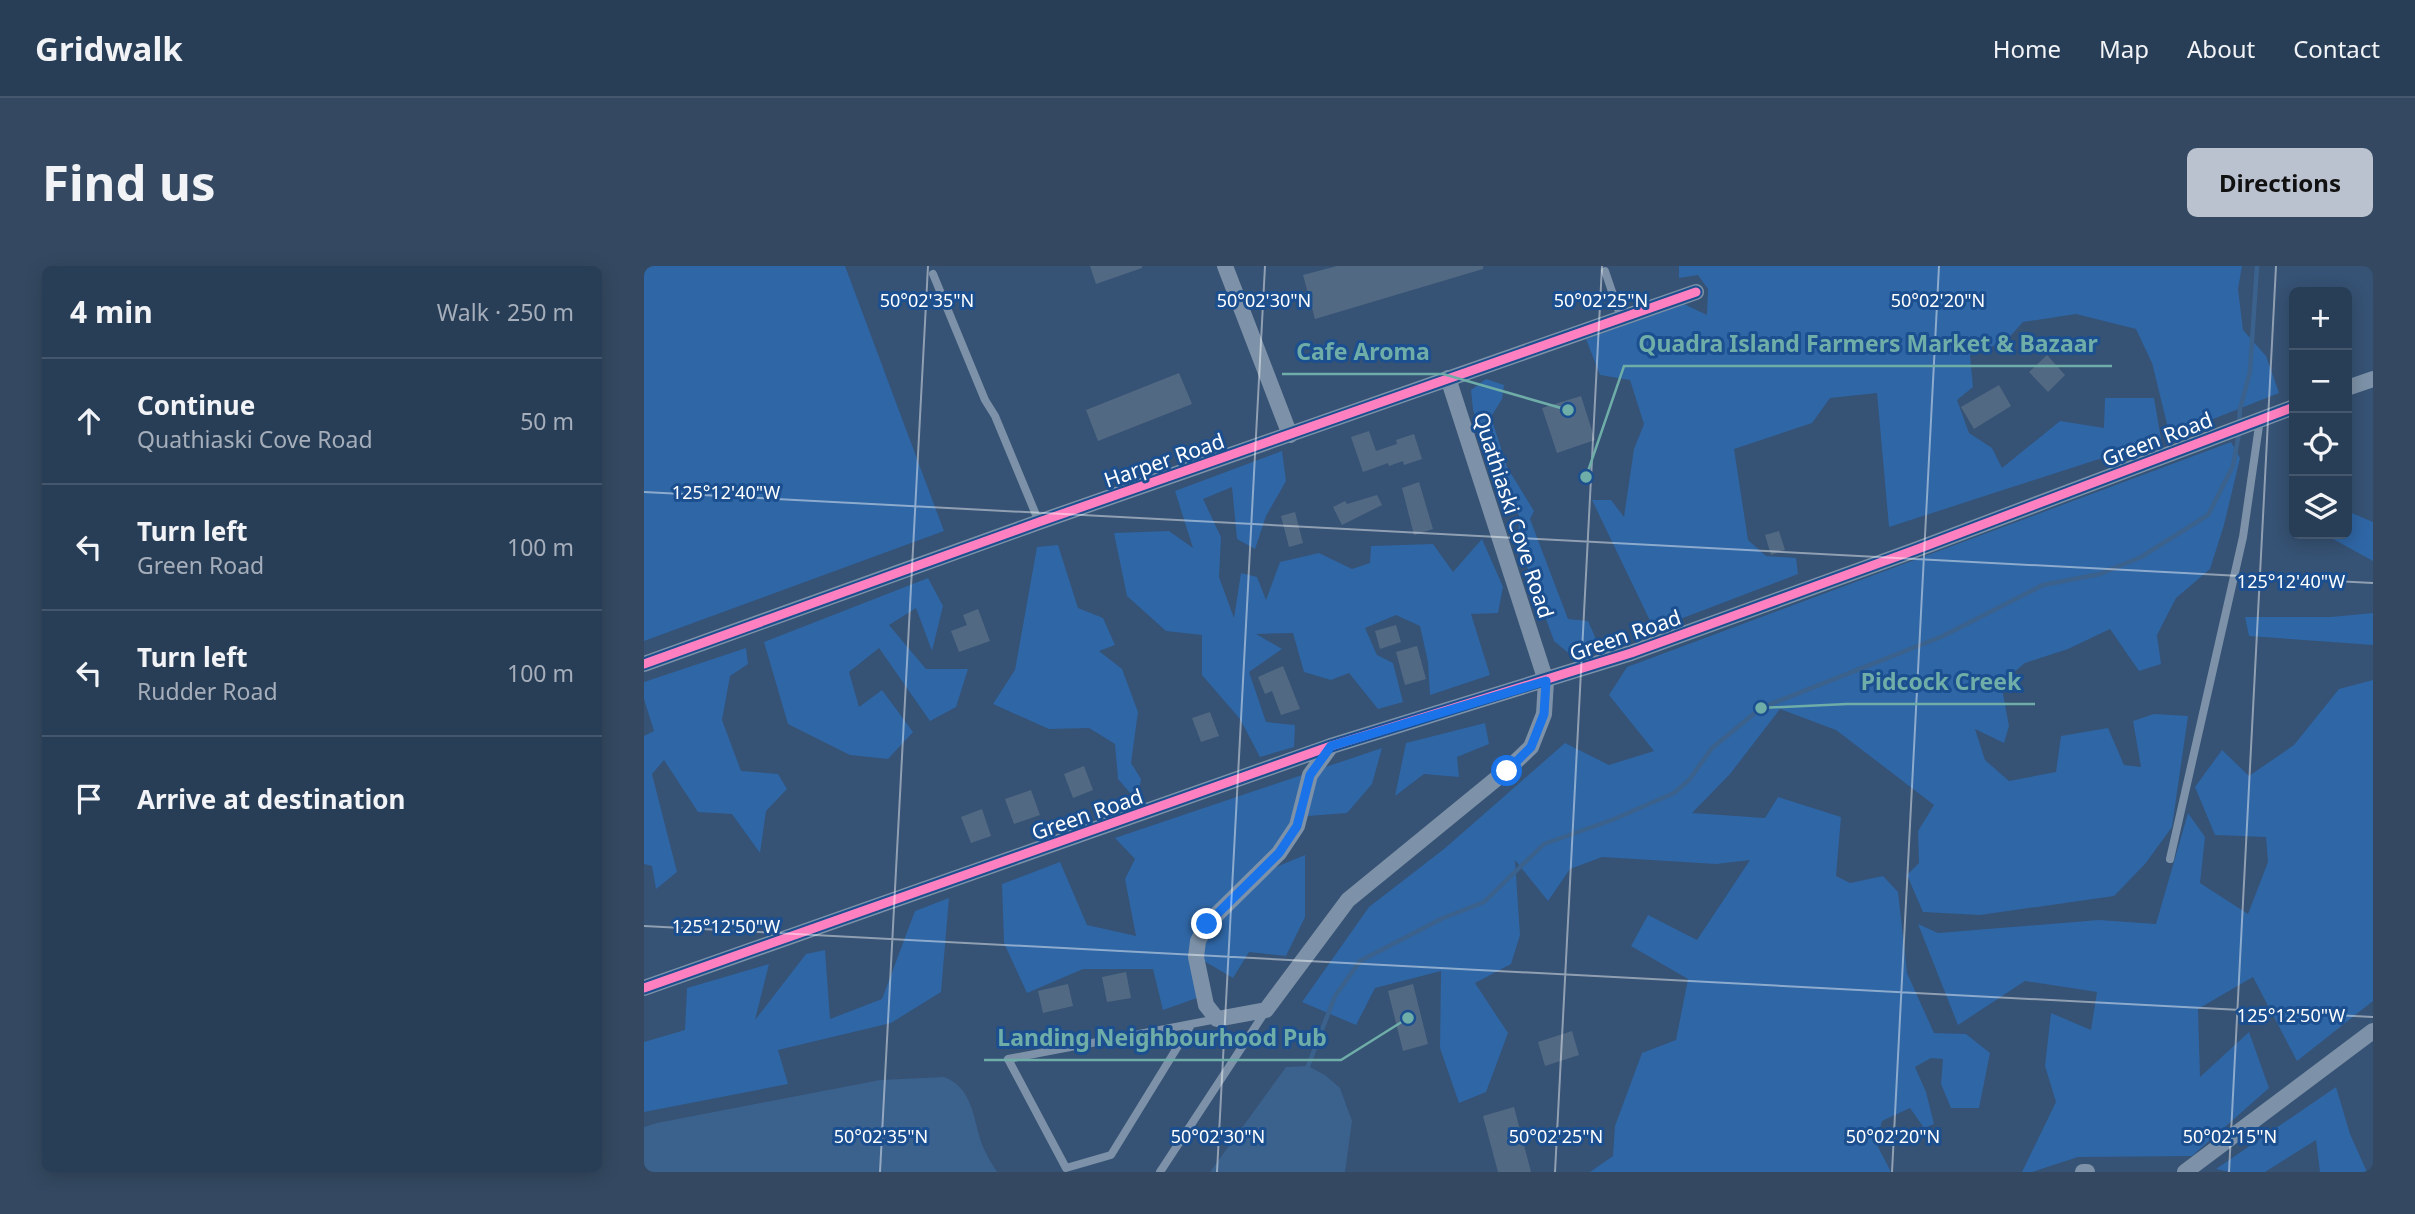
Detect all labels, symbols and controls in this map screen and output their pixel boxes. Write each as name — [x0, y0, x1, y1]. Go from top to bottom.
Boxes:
text: Gridwalk — [35, 26, 183, 71]
text: Home — [1993, 32, 2061, 65]
text: Map — [2099, 32, 2149, 65]
text: About — [2187, 32, 2255, 65]
text: Contact — [2293, 32, 2380, 65]
button: Directions — [2187, 148, 2373, 217]
text: Find us — [42, 149, 216, 215]
map controls — [2289, 287, 2352, 539]
button: + — [2289, 287, 2352, 350]
text: 50°02'35"N — [880, 288, 974, 312]
text: 50°02'30"N — [1217, 288, 1311, 312]
text: 50°02'25"N — [1554, 288, 1648, 312]
text: 50°02'20"N — [1891, 288, 1985, 312]
text: 4 min — [70, 291, 153, 332]
text: Walk · 250 m — [437, 296, 574, 328]
callout: Quadra Island Farmers Market & Bazaar — [1624, 322, 2112, 366]
text: Quadra Island Farmers Market & Bazaar — [1638, 327, 2098, 359]
callout: Cafe Aroma — [1282, 330, 1443, 374]
text: Cafe Aroma — [1296, 335, 1430, 367]
button: − — [2289, 350, 2352, 413]
text: Continue — [137, 387, 255, 423]
icon: ahead — [70, 402, 108, 440]
text: 50 m — [520, 405, 574, 437]
street label: Green Road — [2098, 405, 2216, 473]
street label: Quathiaski Cove Road — [1467, 408, 1561, 622]
button: locate — [2289, 413, 2352, 476]
text: Quathiaski Cove Road — [137, 423, 373, 455]
street label: Harper Road — [1100, 426, 1228, 494]
button: layers — [2289, 476, 2352, 539]
text: 125°12'40"W — [672, 480, 780, 504]
text: Turn left — [137, 513, 248, 549]
icon: left — [70, 528, 108, 566]
text: 100 m — [507, 531, 574, 563]
text: Green Road — [137, 549, 264, 581]
text: 125°12'40"W — [2237, 569, 2345, 593]
street label: Green Road — [1566, 603, 1684, 667]
text: Turn left — [137, 639, 248, 675]
icon: left — [70, 654, 108, 692]
text: 100 m — [507, 657, 574, 689]
callout: Pidcock Creek — [1847, 660, 2035, 704]
text: Pidcock Creek — [1861, 665, 2022, 697]
text: Rudder Road — [137, 675, 278, 707]
route start — [1491, 755, 1522, 786]
icon: arrive — [70, 780, 108, 818]
text: Arrive at destination — [137, 781, 406, 817]
street label: Green Road — [1028, 782, 1146, 846]
route end — [1191, 908, 1222, 939]
text: 125°12'50"W — [672, 914, 780, 938]
text: 125°12'50"W — [2237, 1003, 2345, 1027]
callout: Landing Neighbourhood Pub — [984, 1016, 1341, 1060]
text: Landing Neighbourhood Pub — [997, 1021, 1327, 1053]
text: 50°02'35"N — [834, 1124, 928, 1148]
text: 50°02'30"N — [1171, 1124, 1265, 1148]
text: 50°02'25"N — [1509, 1124, 1603, 1148]
text: 50°02'20"N — [1846, 1124, 1940, 1148]
text: 50°02'15"N — [2183, 1124, 2277, 1148]

